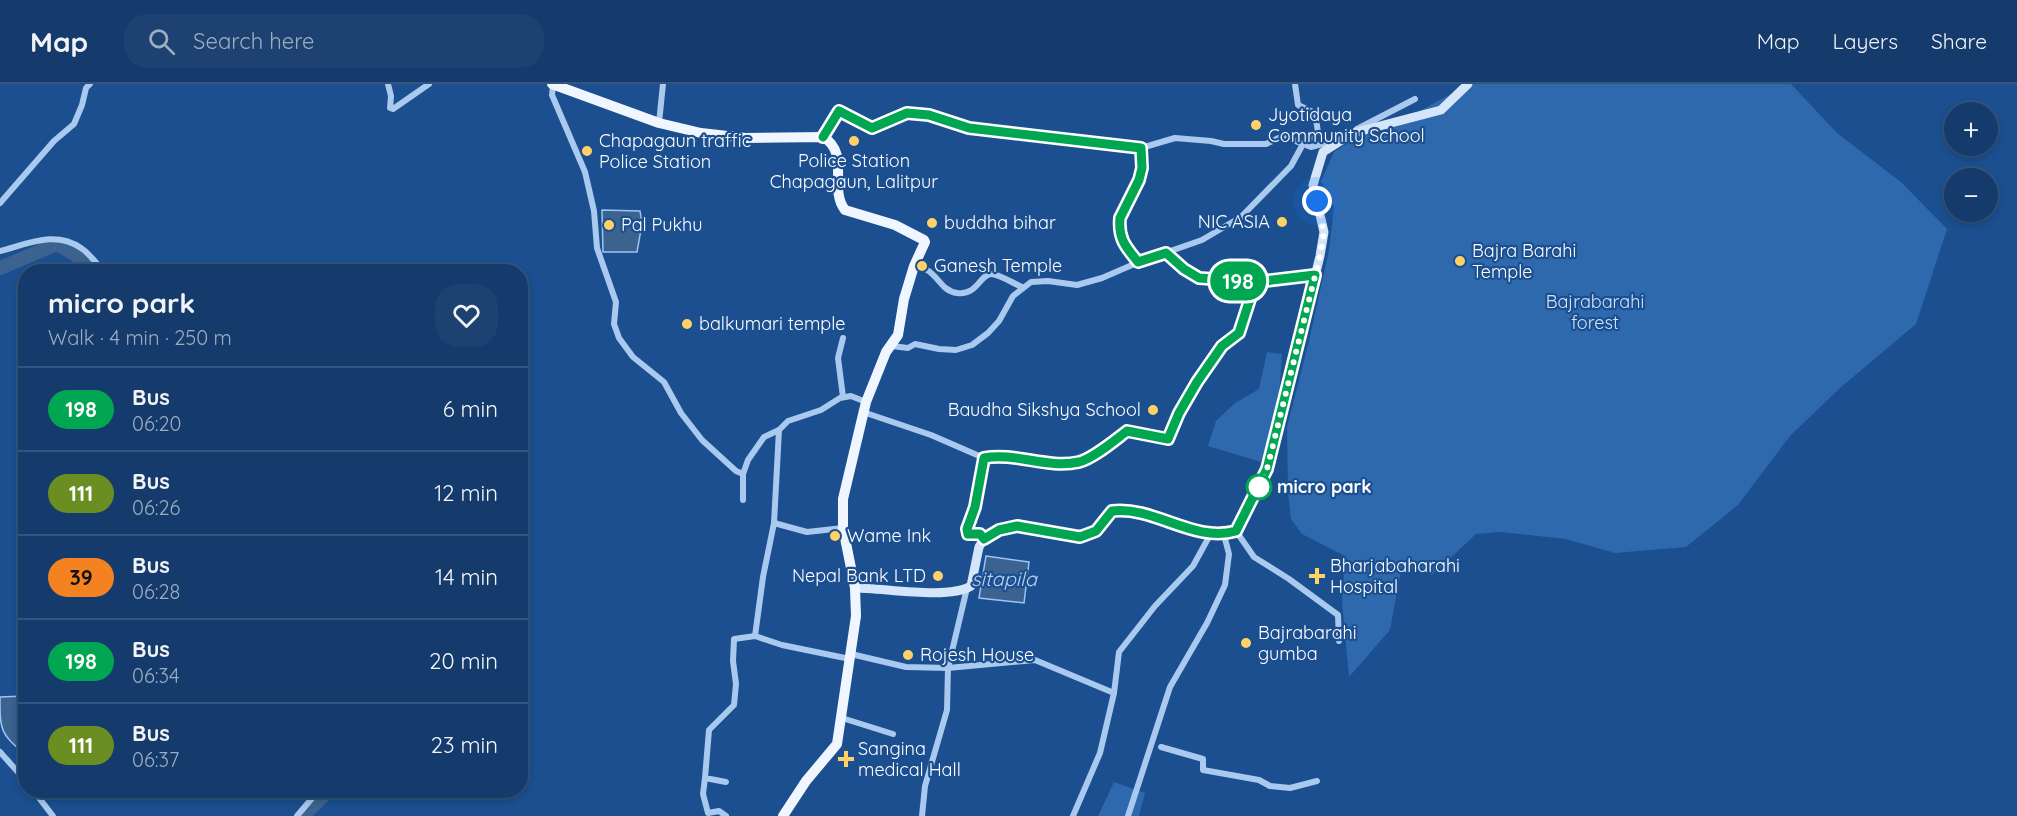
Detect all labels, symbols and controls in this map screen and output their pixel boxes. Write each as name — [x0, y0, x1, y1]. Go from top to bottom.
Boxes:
search box — [124, 14, 544, 68]
text: Map — [30, 24, 88, 59]
icon: search — [145, 25, 178, 58]
text: Search here — [193, 27, 315, 55]
text: Map — [1757, 28, 1800, 54]
text: Layers — [1833, 28, 1898, 54]
text: Share — [1931, 28, 1987, 54]
map controls — [1944, 102, 1998, 222]
button: + — [1944, 102, 1998, 156]
place label: Jyotidaya Community School — [1268, 103, 1425, 147]
marker: Jyotidaya Community School — [1249, 118, 1263, 132]
place label: Chapagaun traffic Police Station — [599, 129, 751, 173]
marker: Police Station Chapagaun, Lalitpur — [847, 134, 861, 148]
marker: Chapagaun traffic Police Station — [580, 144, 594, 158]
place label: Police Station Chapagaun, Lalitpur — [770, 149, 938, 193]
button: − — [1944, 168, 1998, 222]
your location — [1302, 186, 1332, 216]
place label: NIC ASIA — [1198, 210, 1270, 233]
place label: buddha bihar — [944, 211, 1056, 234]
place label: Pal Pukhu — [621, 213, 703, 236]
marker: NIC ASIA — [1275, 215, 1289, 229]
marker: buddha bihar — [925, 216, 939, 230]
marker: Pal Pukhu — [602, 218, 616, 232]
place label: Bajra Barahi Temple — [1472, 239, 1576, 283]
place label: Ganesh Temple — [934, 254, 1062, 277]
marker: Bajra Barahi Temple — [1453, 254, 1467, 268]
marker: Ganesh Temple — [915, 259, 929, 273]
line badge: 198 — [1204, 262, 1272, 300]
text: 198 — [1222, 268, 1254, 294]
button: heart — [435, 284, 498, 347]
text: micro park — [48, 285, 195, 320]
park label: Bajrabarahi forest — [1546, 290, 1644, 334]
place label: balkumari temple — [699, 312, 845, 335]
marker: balkumari temple — [680, 317, 694, 331]
text: Walk · 4 min · 250 m — [48, 325, 232, 350]
text: Bus — [132, 383, 170, 411]
text: 6 min — [443, 395, 498, 423]
text: 198 — [65, 396, 97, 422]
place label: Baudha Sikshya School — [948, 398, 1141, 421]
marker: Baudha Sikshya School — [1146, 403, 1160, 417]
text: 06:20 — [132, 411, 181, 436]
text: Bus — [132, 467, 170, 495]
marker: micro park — [1246, 474, 1272, 500]
place label: micro park — [1277, 475, 1372, 498]
text: 12 min — [434, 479, 498, 507]
text: 111 — [69, 480, 93, 506]
text: 06:26 — [132, 495, 180, 520]
place label: Wame Ink — [847, 524, 931, 547]
marker: Wame Ink — [828, 529, 842, 543]
text: Bus — [132, 551, 170, 579]
place label: Bharjabaharahi Hospital — [1330, 554, 1460, 598]
text: 14 min — [435, 563, 498, 591]
text: 39 — [69, 564, 93, 590]
place label: Nepal Bank LTD — [792, 564, 926, 587]
water label: sitapila — [971, 566, 1039, 591]
marker: Bharjabaharahi Hospital — [1308, 567, 1326, 585]
marker: Nepal Bank LTD — [931, 569, 945, 583]
text: 06:28 — [132, 579, 180, 604]
place label: Bajrabarahi gumba — [1258, 621, 1357, 665]
text: Bus — [132, 635, 170, 663]
marker: Bajrabarahi gumba — [1239, 636, 1253, 650]
place label: Rojesh House — [920, 643, 1034, 666]
text: 20 min — [429, 647, 498, 675]
text: 198 — [65, 648, 97, 674]
marker: Rojesh House — [901, 648, 915, 662]
text: 06:34 — [132, 663, 179, 688]
text: Bus — [132, 719, 170, 747]
text: 23 min — [431, 731, 498, 759]
text: 111 — [69, 732, 93, 758]
place label: Sangina medical Hall — [858, 737, 961, 781]
text: 06:37 — [132, 747, 179, 772]
marker: Sangina medical Hall — [839, 752, 853, 766]

